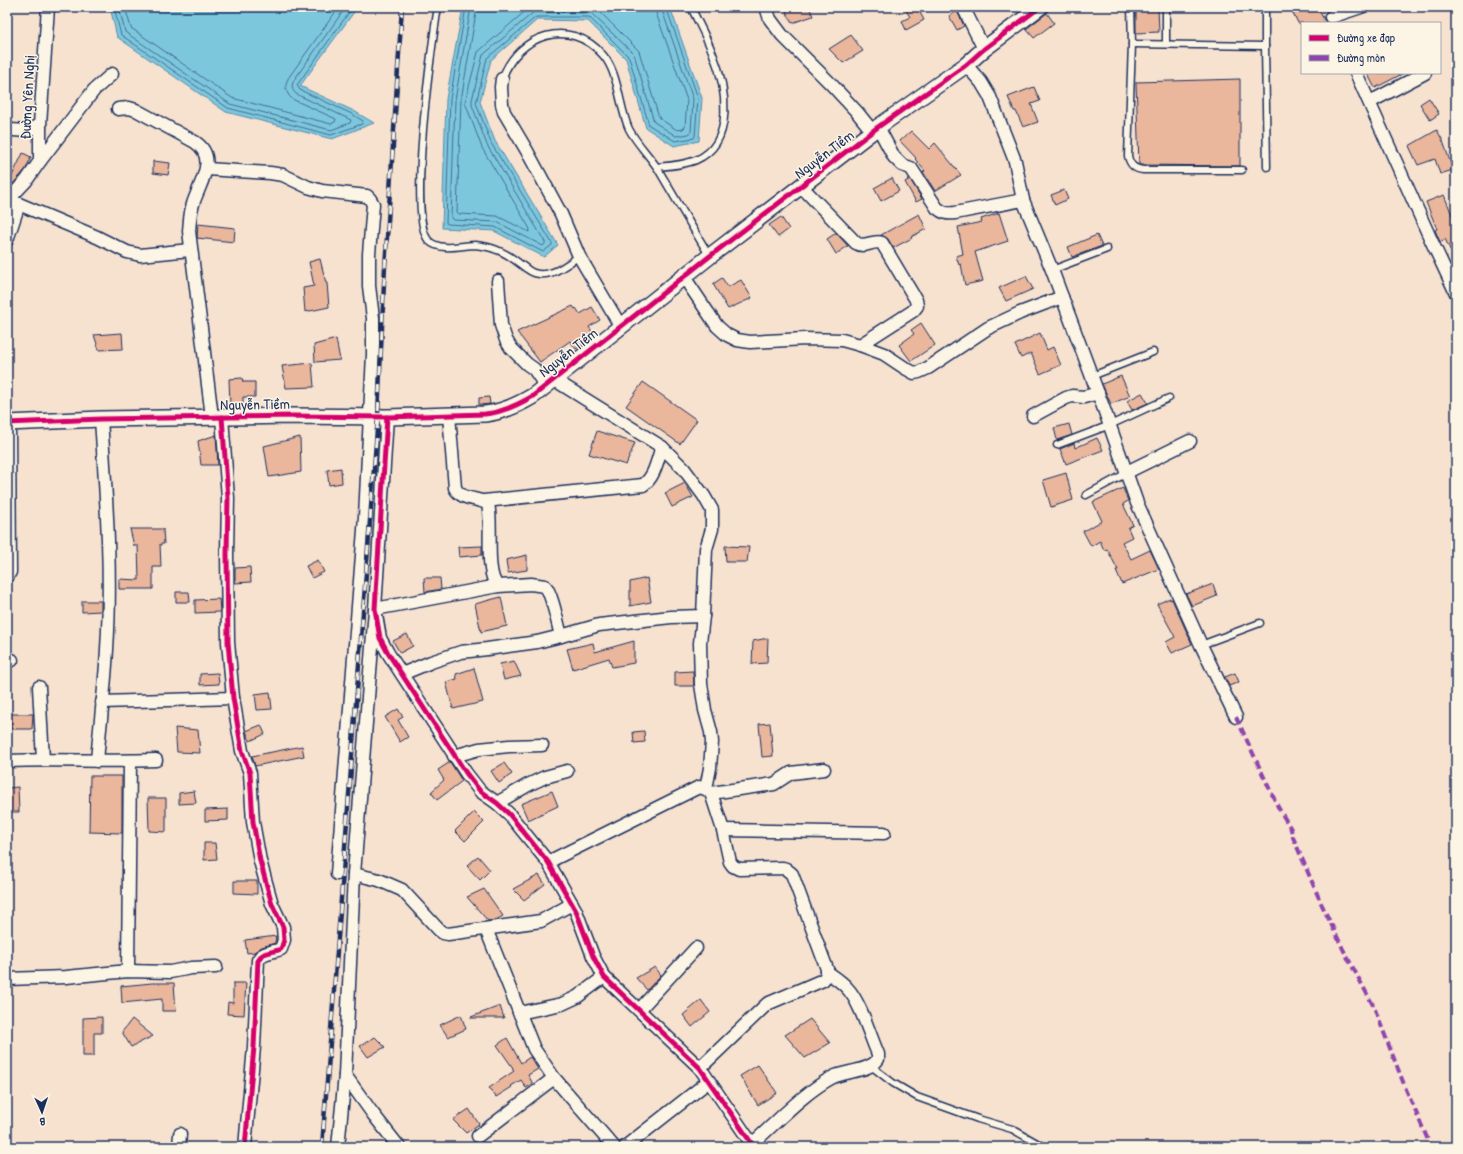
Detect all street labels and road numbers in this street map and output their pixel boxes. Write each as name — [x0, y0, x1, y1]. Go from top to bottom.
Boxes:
street label: Đường Yên Nghị — [14, 54, 40, 140]
street label: Nguyễn Tiềm — [790, 125, 858, 183]
street label: Nguyễn Tiềm — [534, 322, 602, 382]
street label: Nguyễn Tiềm — [220, 393, 290, 415]

